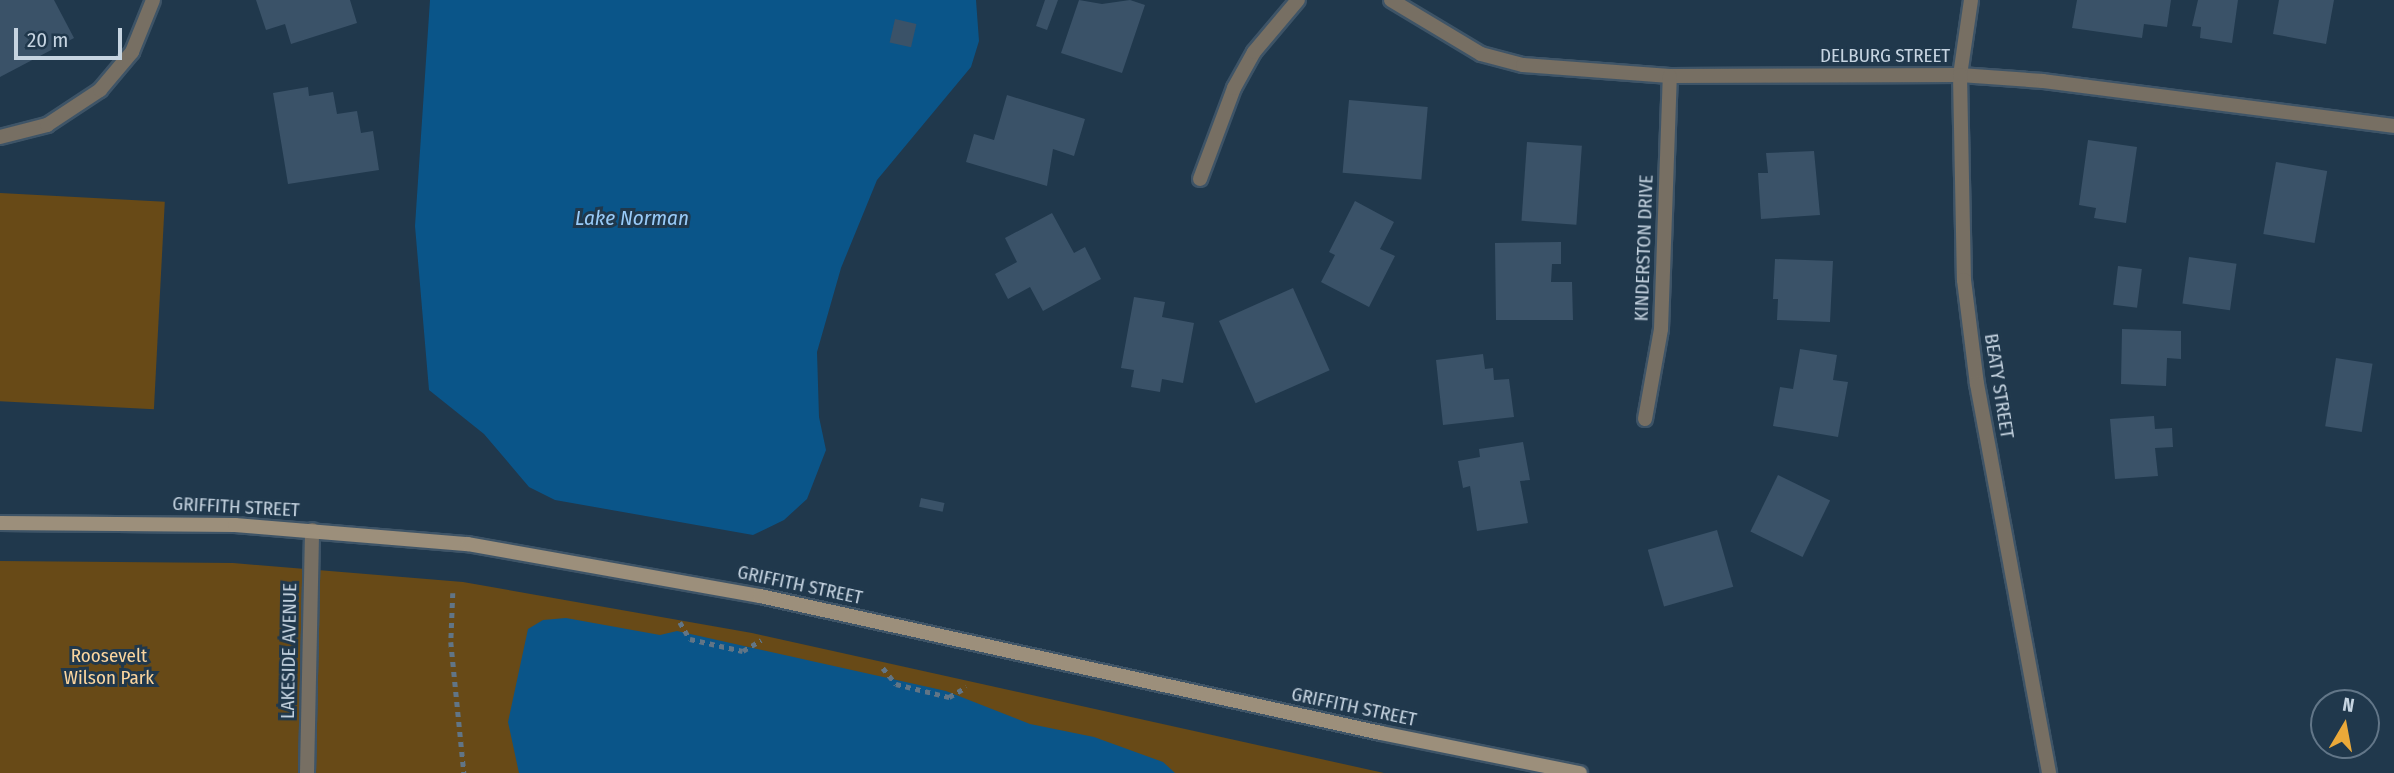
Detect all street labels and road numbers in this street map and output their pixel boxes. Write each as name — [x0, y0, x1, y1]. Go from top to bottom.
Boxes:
street label: DELBURG STREET — [1820, 45, 1950, 67]
street label: KINDERSTON DRIVE — [1630, 174, 1658, 322]
street label: BEATY STREET — [1979, 332, 2019, 440]
street label: GRIFFITH STREET — [172, 492, 300, 522]
street label: GRIFFITH STREET — [735, 561, 865, 609]
street label: LAKESIDE AVENUE — [276, 583, 302, 719]
street label: GRIFFITH STREET — [1289, 683, 1419, 731]

